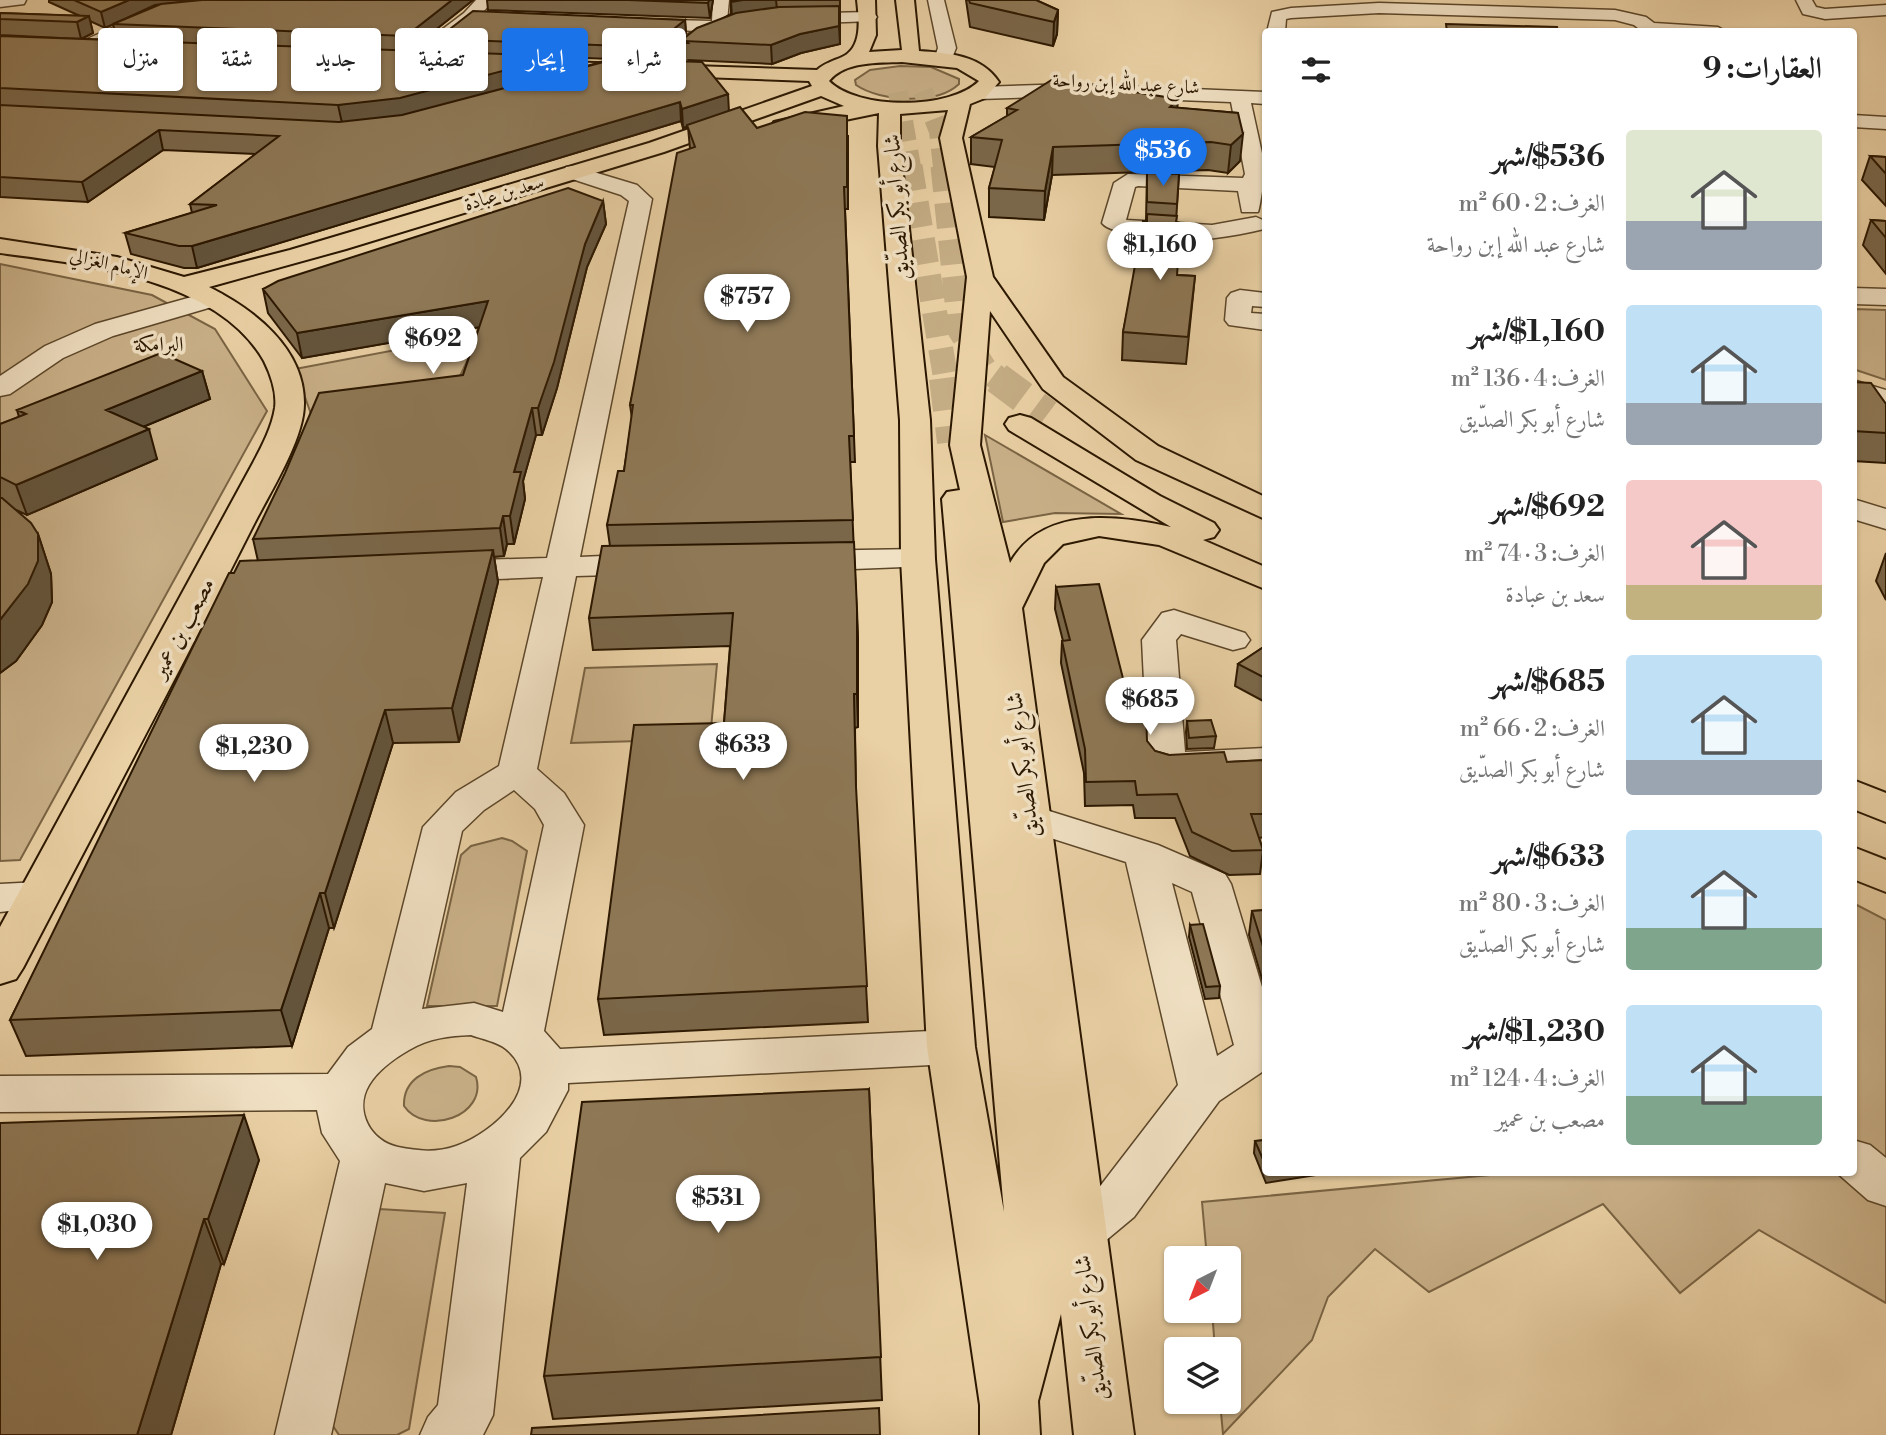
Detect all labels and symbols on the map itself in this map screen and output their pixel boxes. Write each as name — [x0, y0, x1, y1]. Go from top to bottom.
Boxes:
street label: شارع عبد الله إبن رواحة — [1052, 65, 1200, 103]
pin: $536 — [1122, 128, 1204, 188]
street label: شارع أبو بكر الصدّيق — [875, 133, 921, 281]
street label: سعد بن عبادة — [461, 169, 547, 217]
pin: $1,160 — [1103, 222, 1217, 282]
street label: الإمام الغزالي — [67, 243, 150, 289]
pin: $757 — [706, 274, 788, 334]
pin: $692 — [392, 316, 474, 376]
district label: البرامكة — [133, 332, 184, 358]
street label: مصعب بن عمير — [144, 573, 222, 685]
pin: $685 — [1109, 678, 1191, 737]
street label: شارع أبو بكر الصدّيق — [997, 690, 1051, 840]
pin: $633 — [702, 722, 784, 782]
pin: $1,230 — [197, 724, 311, 784]
pin: $531 — [677, 1176, 759, 1235]
pin: $1,030 — [40, 1202, 154, 1262]
north arrow — [1164, 1246, 1241, 1323]
street label: شارع أبو بكر الصدّيق — [1065, 1253, 1119, 1403]

